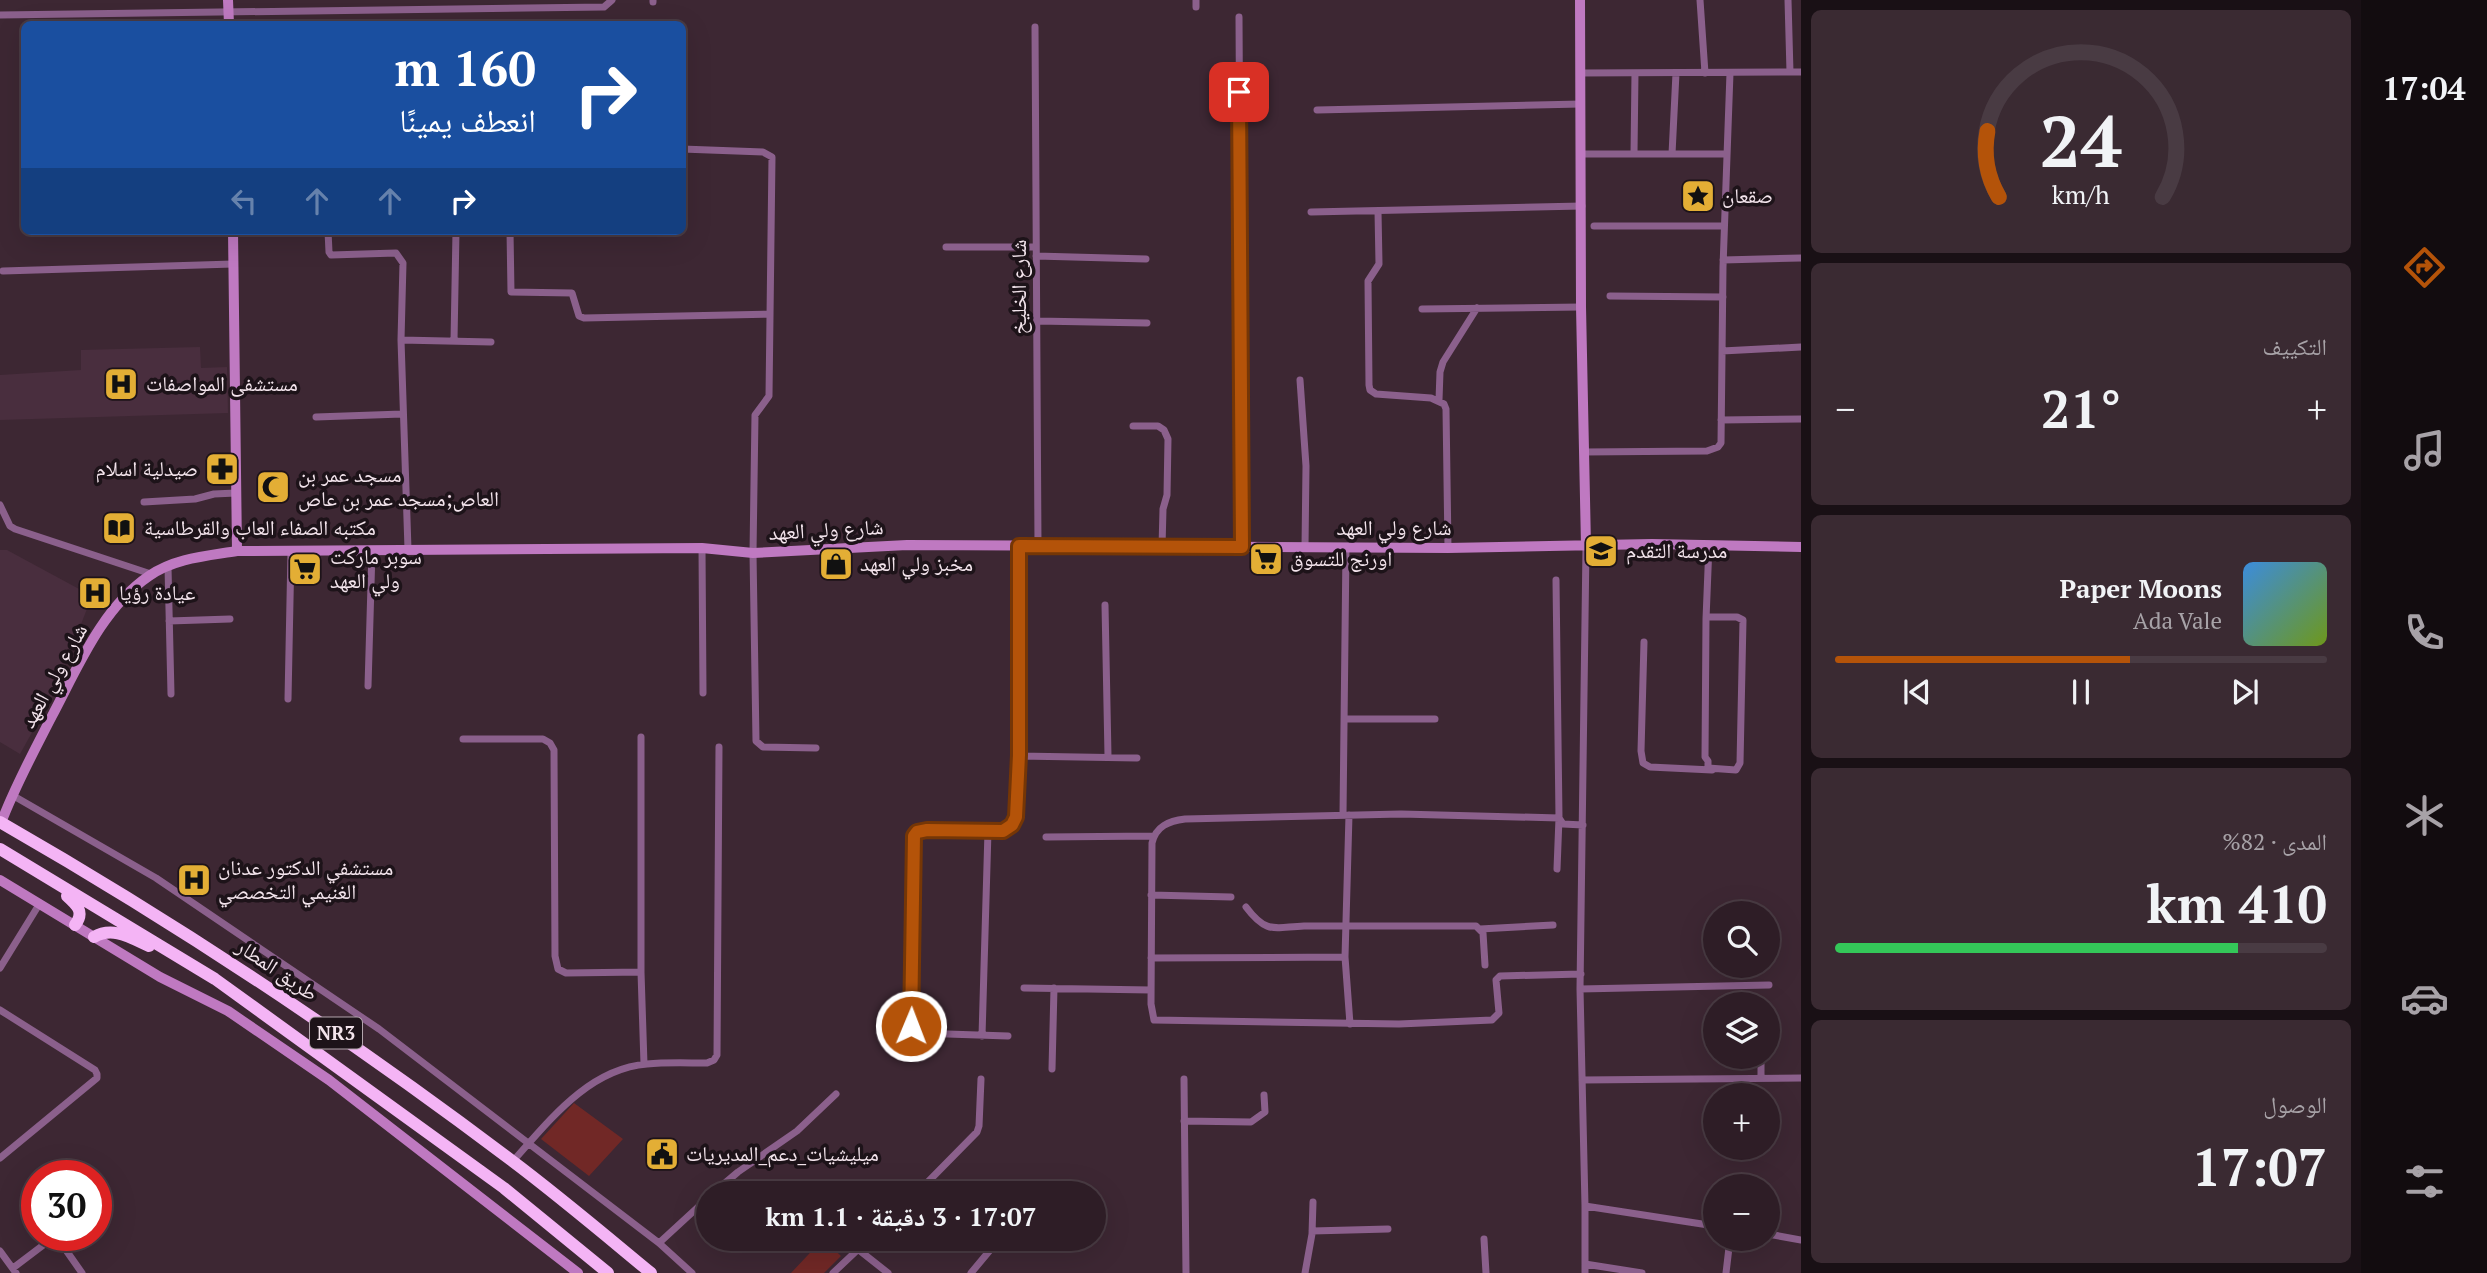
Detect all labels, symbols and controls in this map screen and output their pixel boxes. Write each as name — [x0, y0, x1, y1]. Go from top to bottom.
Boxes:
text: 160 m — [394, 35, 536, 100]
icon: right — [560, 49, 651, 140]
pin — [1209, 62, 1269, 122]
text: 17:04 — [2382, 67, 2466, 109]
icon: arrive — [1220, 73, 1258, 111]
text: 24 — [2040, 92, 2122, 189]
text: انعطف يمينًا — [399, 99, 536, 141]
place icon: صقعان — [1679, 177, 1717, 215]
text: km/h — [2052, 178, 2110, 211]
place label: صقعان — [1722, 181, 1773, 209]
icon: left — [225, 182, 263, 220]
icon: ahead — [298, 182, 336, 220]
icon: ahead — [371, 182, 409, 220]
icon: right — [444, 182, 482, 220]
street label: شارع الخليخ — [1004, 239, 1032, 335]
icon: directions — [2400, 243, 2449, 292]
text: التكييف — [2262, 331, 2327, 362]
hospital icon: مستشفى المواصفات — [102, 365, 140, 403]
place label: مستشفى المواصفات — [146, 369, 298, 397]
text: 21° — [2041, 374, 2121, 443]
text: − — [1835, 384, 1855, 434]
text: + — [2307, 384, 2327, 434]
icon: music — [2400, 426, 2449, 475]
pharmacy icon: صيدلية اسلام — [203, 450, 241, 488]
place label: صيدلية اسلام — [95, 454, 198, 483]
place label: مسجد عمر بن العاص;مسجد عمر بن عاص — [298, 460, 499, 512]
mosque icon: مسجد عمر بن العاص;مسجد عمر بن عاص — [254, 468, 292, 506]
library icon: مكتبه الصفاء العاب والقرطاسية — [100, 509, 138, 547]
street label: شارع ولي العهد — [768, 512, 884, 549]
place label: مكتبه الصفاء العاب والقرطاسية — [144, 513, 376, 541]
street label: شارع ولي العهد — [1337, 513, 1451, 544]
school or university icon: مدرسة التقدم — [1582, 532, 1620, 570]
place label: مدرسة التقدم — [1626, 536, 1727, 565]
supermarket icon: اورنج للتسوق — [1247, 540, 1285, 578]
place label: سوبر ماركت ولي العهد — [330, 542, 422, 597]
place label: اورنج للتسوق — [1290, 544, 1392, 572]
shop icon: مخبز ولي العهد — [817, 545, 855, 583]
place label: مخبز ولي العهد — [860, 549, 973, 580]
supermarket icon: سوبر ماركت ولي العهد — [286, 550, 324, 588]
text: Paper Moons — [2059, 571, 2222, 605]
hospital icon: عيادة رؤيا — [76, 574, 114, 612]
place label: عيادة رؤيا — [119, 578, 196, 606]
text: Ada Vale — [2133, 605, 2222, 636]
icon: phone — [2400, 608, 2449, 657]
street label: شارع ولي العهد — [13, 618, 96, 734]
icon: previous — [1898, 673, 1936, 711]
icon: pause — [2062, 673, 2100, 711]
icon: next — [2226, 673, 2264, 711]
icon: climate — [2400, 791, 2449, 840]
text: المدى · 82% — [2222, 826, 2327, 857]
place label: مستشفي الدكتور عدنان الغنيمي التخصصي — [218, 853, 393, 908]
hospital icon: مستشفي الدكتور عدنان الغنيمي التخصصي — [175, 861, 213, 899]
text: 410 km — [2146, 869, 2327, 938]
map controls — [1703, 901, 1780, 1251]
button: search — [1703, 901, 1780, 978]
street label: طريق المطار — [230, 931, 324, 1007]
icon: car — [2400, 974, 2449, 1023]
position arrow — [874, 989, 948, 1063]
button: layers — [1703, 992, 1780, 1069]
road number: NR3 — [310, 1018, 362, 1049]
button: + — [1703, 1083, 1780, 1160]
text: الوصول — [2263, 1089, 2327, 1120]
text: 17:07 — [2192, 1132, 2327, 1201]
public building icon: ميليشيات_دعم_المديريات — [643, 1135, 681, 1173]
place label: ميليشيات_دعم_المديريات — [686, 1139, 879, 1168]
icon: filters — [2400, 1157, 2449, 1206]
speed limit sign: 30 — [21, 1160, 112, 1251]
button: − — [1703, 1174, 1780, 1251]
text: 17:07 · 3 دقيقة · 1.1 km — [766, 1199, 1036, 1233]

